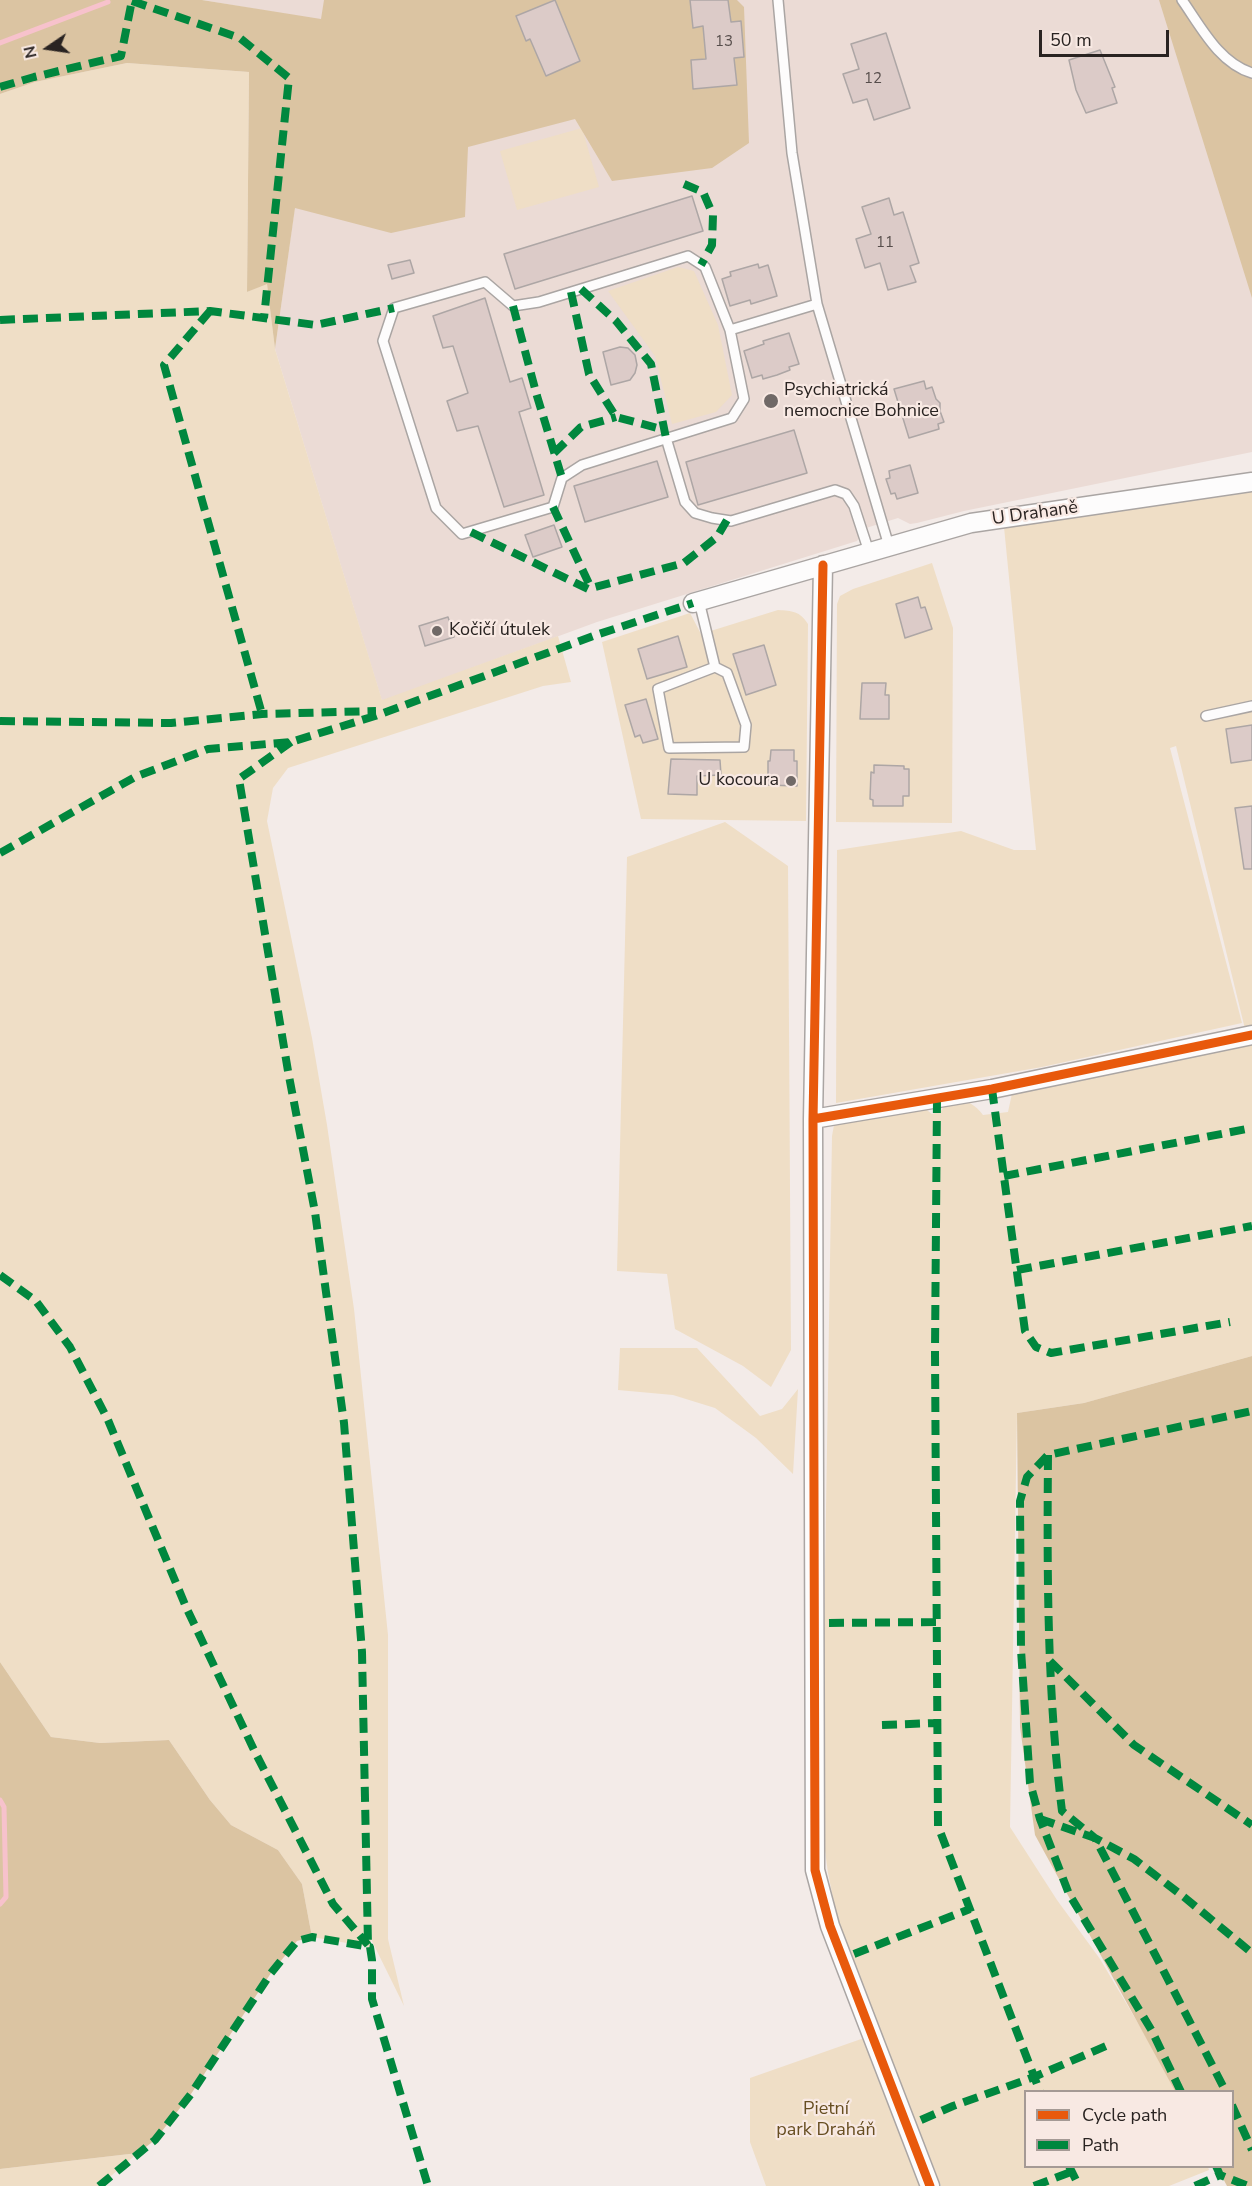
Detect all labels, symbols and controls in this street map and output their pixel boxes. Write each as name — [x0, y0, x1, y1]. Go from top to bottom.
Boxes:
north arrow — [18, 18, 78, 78]
scale bar — [1042, 18, 1172, 56]
text: 50 m — [1050, 28, 1092, 52]
house number: 13 — [715, 33, 733, 51]
text: N — [18, 44, 43, 60]
house number: 12 — [864, 70, 882, 88]
house number: 11 — [876, 234, 894, 252]
place label: Psychiatrická nemocnice Bohnice — [784, 380, 939, 422]
marker: Psychiatrická nemocnice Bohnice — [762, 392, 780, 410]
street label: U Drahaně — [991, 497, 1079, 531]
place label: Kočičí útulek — [449, 620, 550, 642]
marker: Kočičí útulek — [430, 624, 444, 638]
place label: U kocoura — [698, 770, 779, 792]
marker: U kocoura — [784, 774, 798, 788]
legend — [1024, 2090, 1234, 2168]
park label: Pietní park Draháň — [776, 2099, 876, 2142]
text: Cycle path — [1082, 2103, 1167, 2127]
text: Path — [1082, 2133, 1119, 2157]

